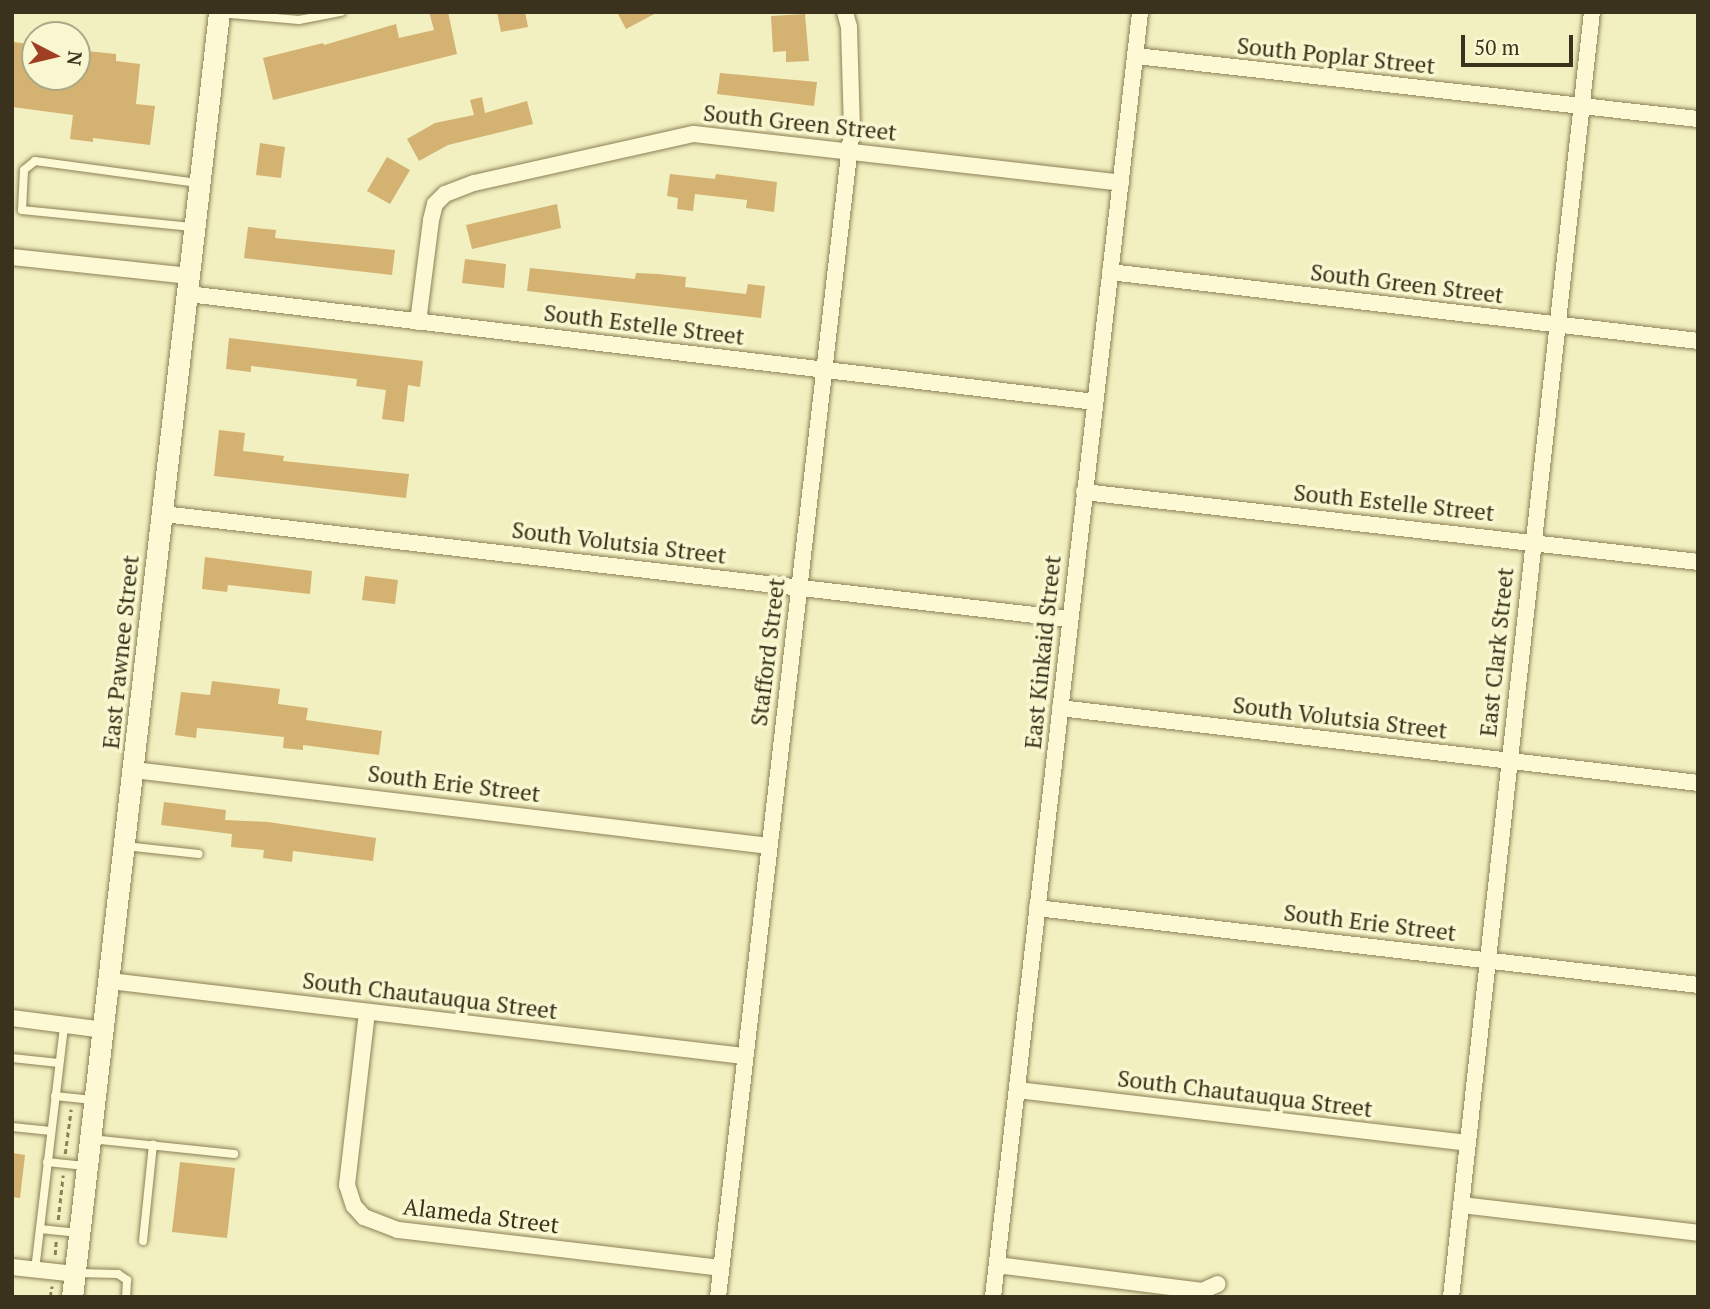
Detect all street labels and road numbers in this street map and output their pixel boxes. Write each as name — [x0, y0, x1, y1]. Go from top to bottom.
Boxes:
street label: South Poplar Street — [1236, 32, 1436, 80]
street label: South Green Street — [702, 99, 898, 147]
street label: South Green Street — [1309, 258, 1505, 310]
street label: South Estelle Street — [542, 299, 746, 351]
street label: South Estelle Street — [1292, 479, 1496, 527]
street label: South Volutsia Street — [510, 516, 728, 570]
street label: East Pawnee Street — [97, 554, 145, 750]
street label: East Kinkaid Street — [1019, 554, 1067, 750]
street label: East Clark Street — [1474, 566, 1520, 738]
street label: Stafford Street — [745, 576, 791, 728]
street label: South Volutsia Street — [1231, 691, 1449, 745]
street label: South Erie Street — [366, 760, 542, 808]
street label: South Erie Street — [1282, 899, 1458, 947]
street label: South Chautauqua Street — [301, 967, 559, 1025]
street label: South Chautauqua Street — [1116, 1065, 1374, 1123]
street label: Alameda Street — [401, 1193, 561, 1239]

